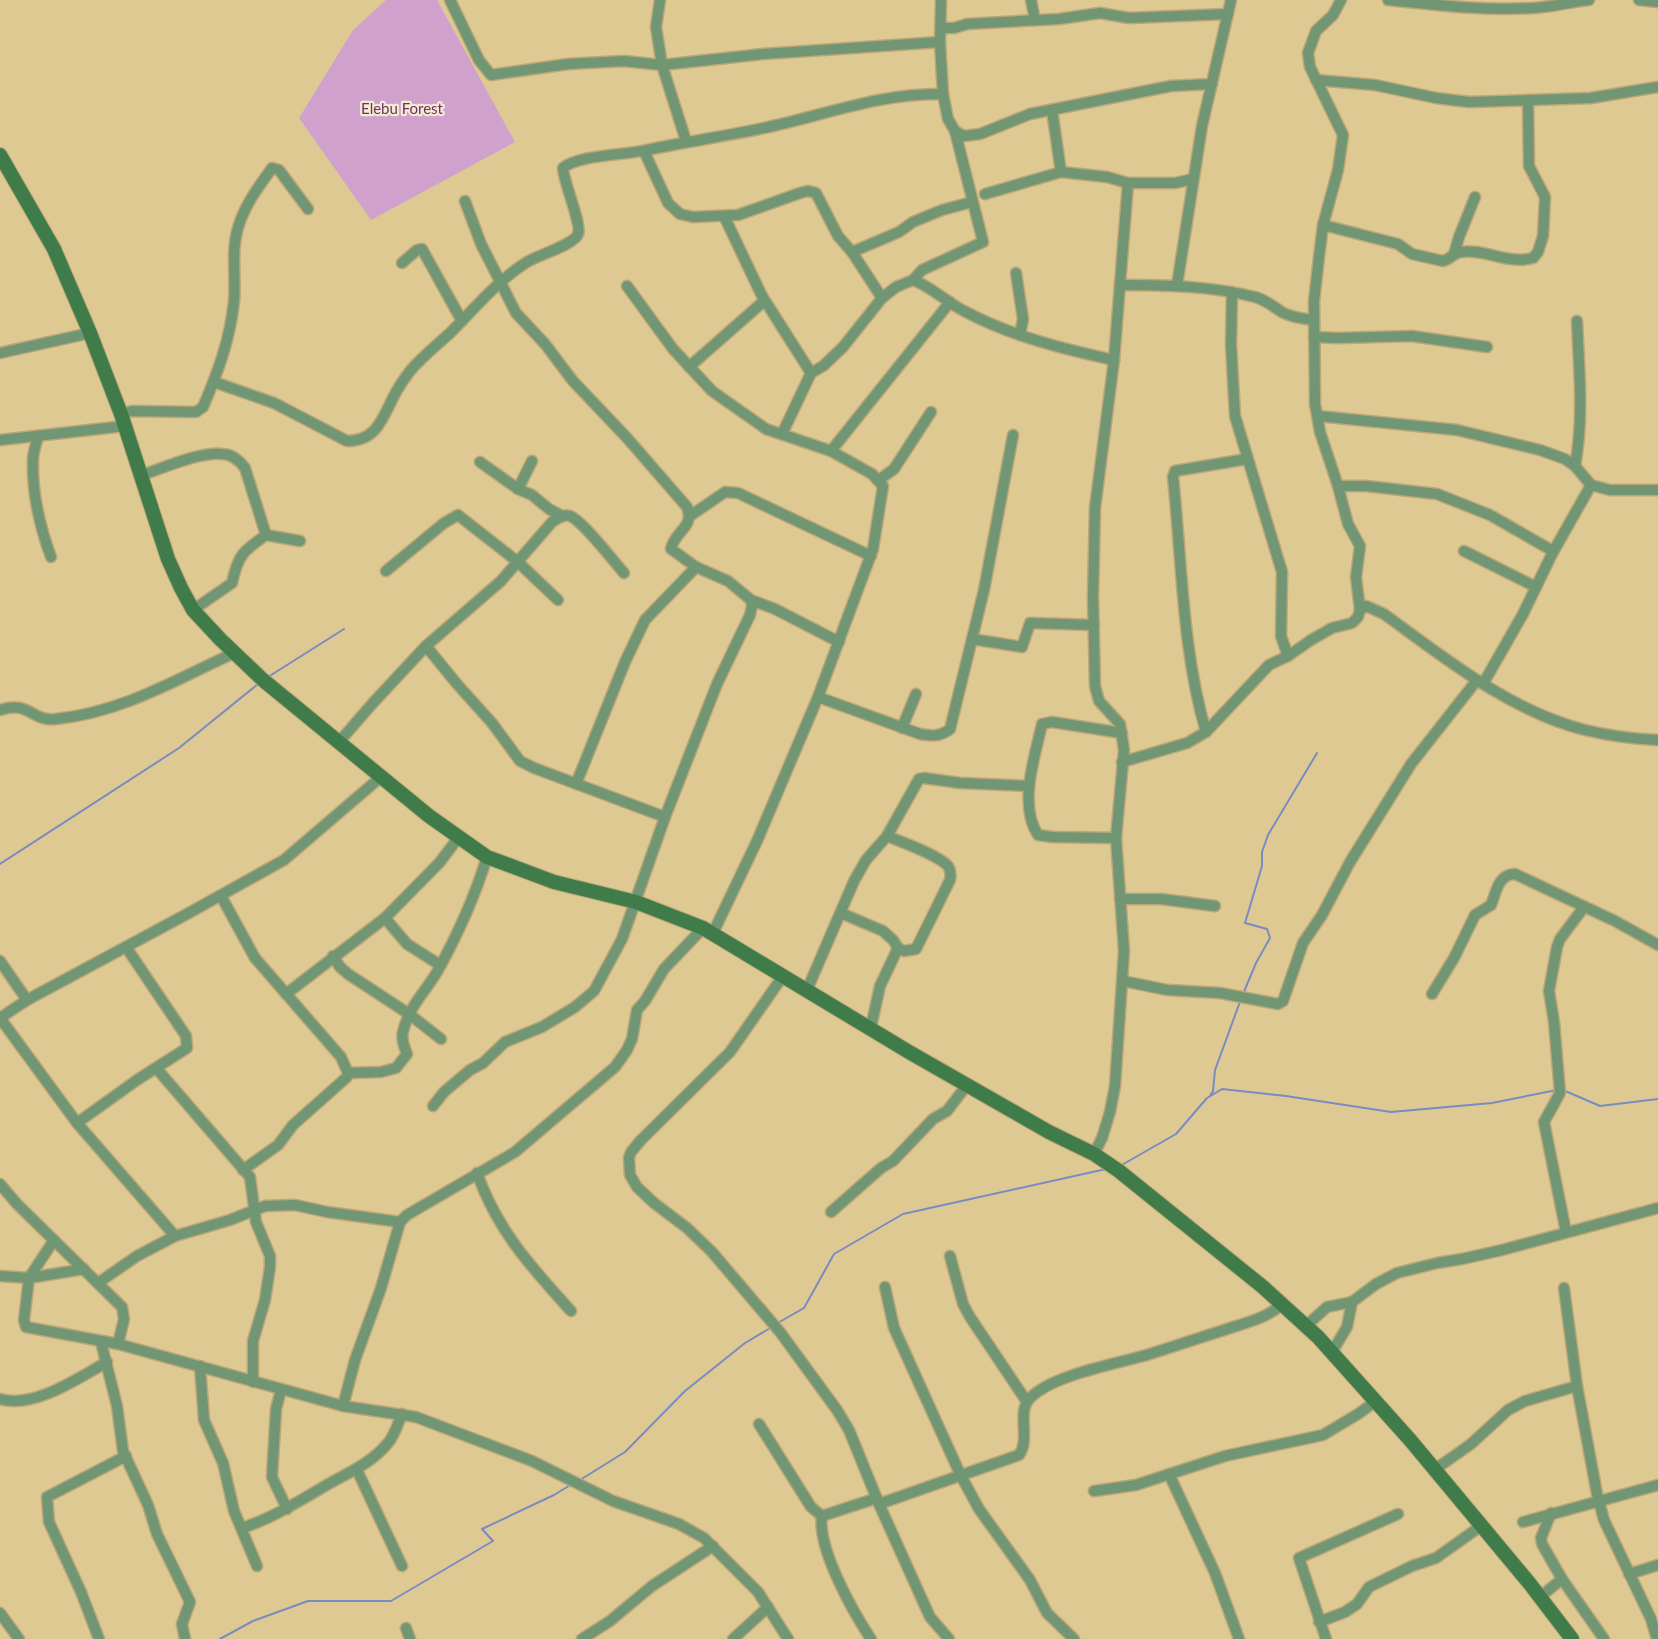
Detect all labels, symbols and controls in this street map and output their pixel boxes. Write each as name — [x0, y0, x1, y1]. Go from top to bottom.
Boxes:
park label: Elebu Forest — [361, 99, 444, 117]

